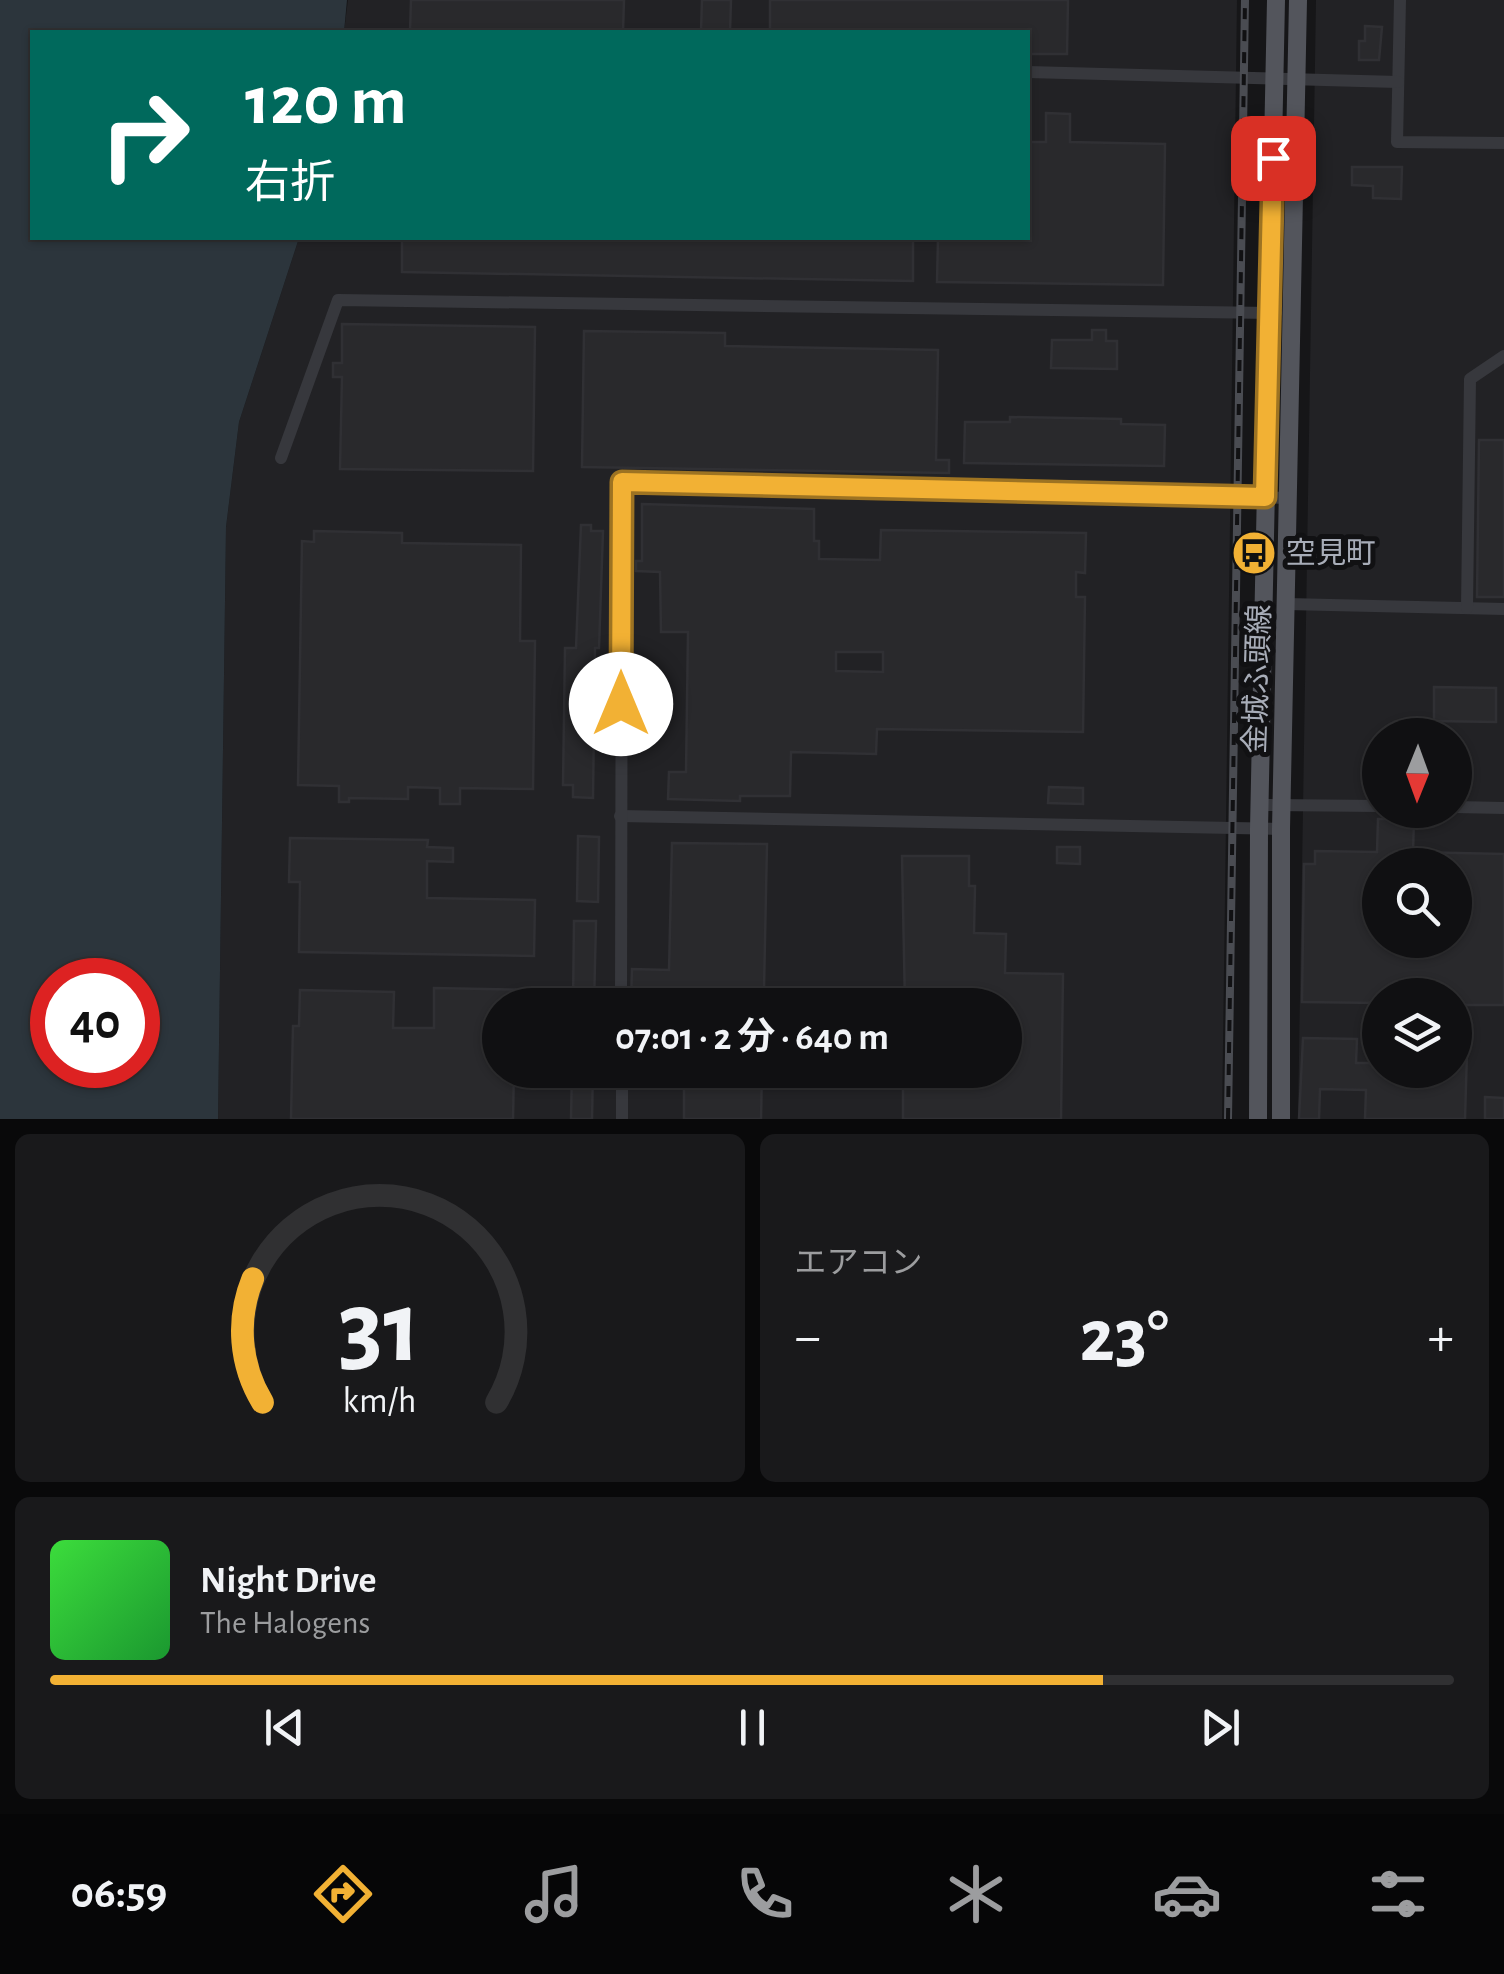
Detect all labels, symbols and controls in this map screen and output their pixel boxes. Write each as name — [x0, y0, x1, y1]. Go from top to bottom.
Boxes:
text: 120 m — [245, 67, 407, 137]
icon: right — [80, 70, 210, 200]
pin — [1231, 116, 1316, 201]
icon: arrive — [1246, 131, 1301, 186]
text: 右折 — [245, 161, 335, 206]
bus stop icon: 空見町 — [1231, 530, 1277, 576]
place label: 空見町 — [1286, 537, 1376, 569]
street label: 金城ふ頭線 — [1238, 603, 1276, 755]
position arrow — [569, 652, 673, 756]
north arrow — [1362, 718, 1472, 828]
map controls — [1362, 718, 1472, 1088]
button: search — [1362, 848, 1472, 958]
speed limit sign: 40 — [30, 958, 160, 1088]
button: layers — [1362, 978, 1472, 1088]
text: 07:01 · 2 分 · 640 m — [615, 1019, 889, 1057]
text: エアコン — [795, 1247, 923, 1279]
text: 31 — [339, 1277, 421, 1381]
text: 23° — [1079, 1300, 1169, 1375]
text: − — [795, 1310, 821, 1365]
text: + — [1428, 1310, 1454, 1365]
text: km/h — [343, 1383, 417, 1419]
text: Night Drive — [200, 1562, 376, 1600]
text: The Halogens — [200, 1607, 370, 1639]
icon: previous — [257, 1700, 312, 1755]
icon: pause — [725, 1700, 780, 1755]
icon: next — [1193, 1700, 1248, 1755]
icon: directions — [308, 1859, 378, 1929]
icon: music — [519, 1859, 589, 1929]
icon: phone — [730, 1859, 800, 1929]
icon: climate — [941, 1859, 1011, 1929]
icon: car — [1152, 1859, 1222, 1929]
icon: filters — [1363, 1859, 1433, 1929]
text: 06:59 — [71, 1871, 167, 1916]

